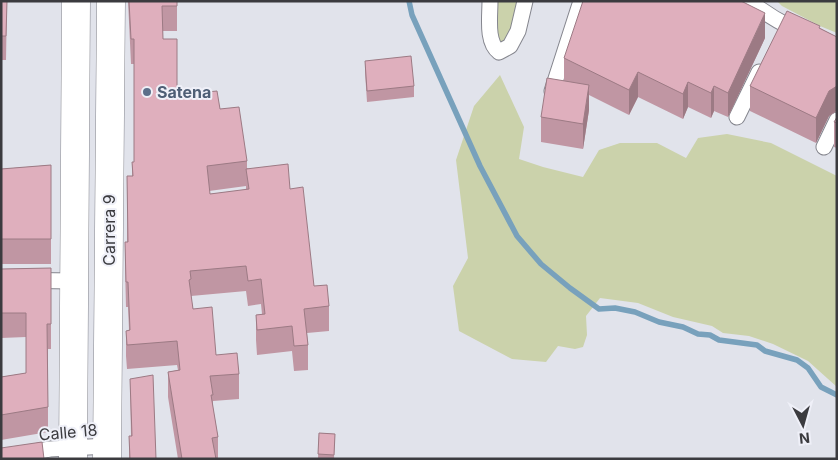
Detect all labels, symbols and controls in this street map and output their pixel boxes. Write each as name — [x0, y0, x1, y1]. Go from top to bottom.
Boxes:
place label: Satena — [157, 82, 211, 102]
marker: Satena — [141, 86, 153, 98]
street label: Carrera 9 — [99, 194, 119, 266]
north arrow — [778, 400, 828, 450]
street label: Calle 18 — [38, 419, 98, 445]
text: N — [798, 429, 811, 447]

